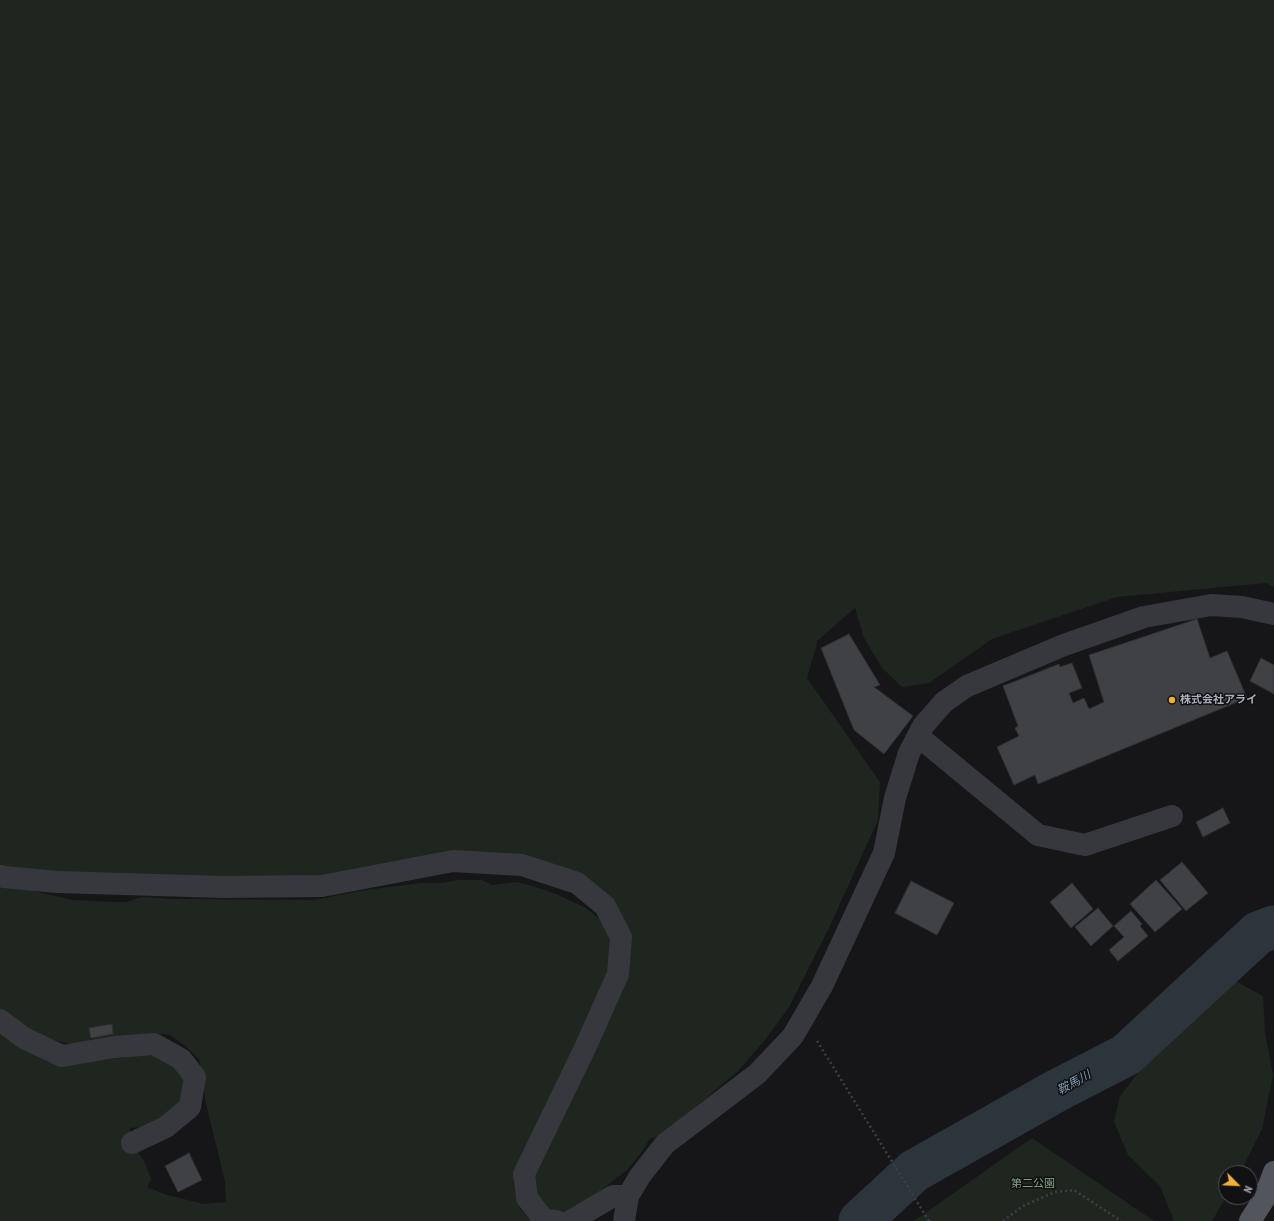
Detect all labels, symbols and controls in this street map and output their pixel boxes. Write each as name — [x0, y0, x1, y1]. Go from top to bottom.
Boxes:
place label: 株式会社アライ — [1180, 693, 1257, 707]
marker: 株式会社アライ — [1167, 695, 1177, 705]
water label: 鞍馬川 — [1055, 1068, 1093, 1098]
north arrow — [1218, 1165, 1258, 1205]
park label: 第二公園 — [1011, 1177, 1055, 1191]
text: N — [1240, 1184, 1256, 1195]

